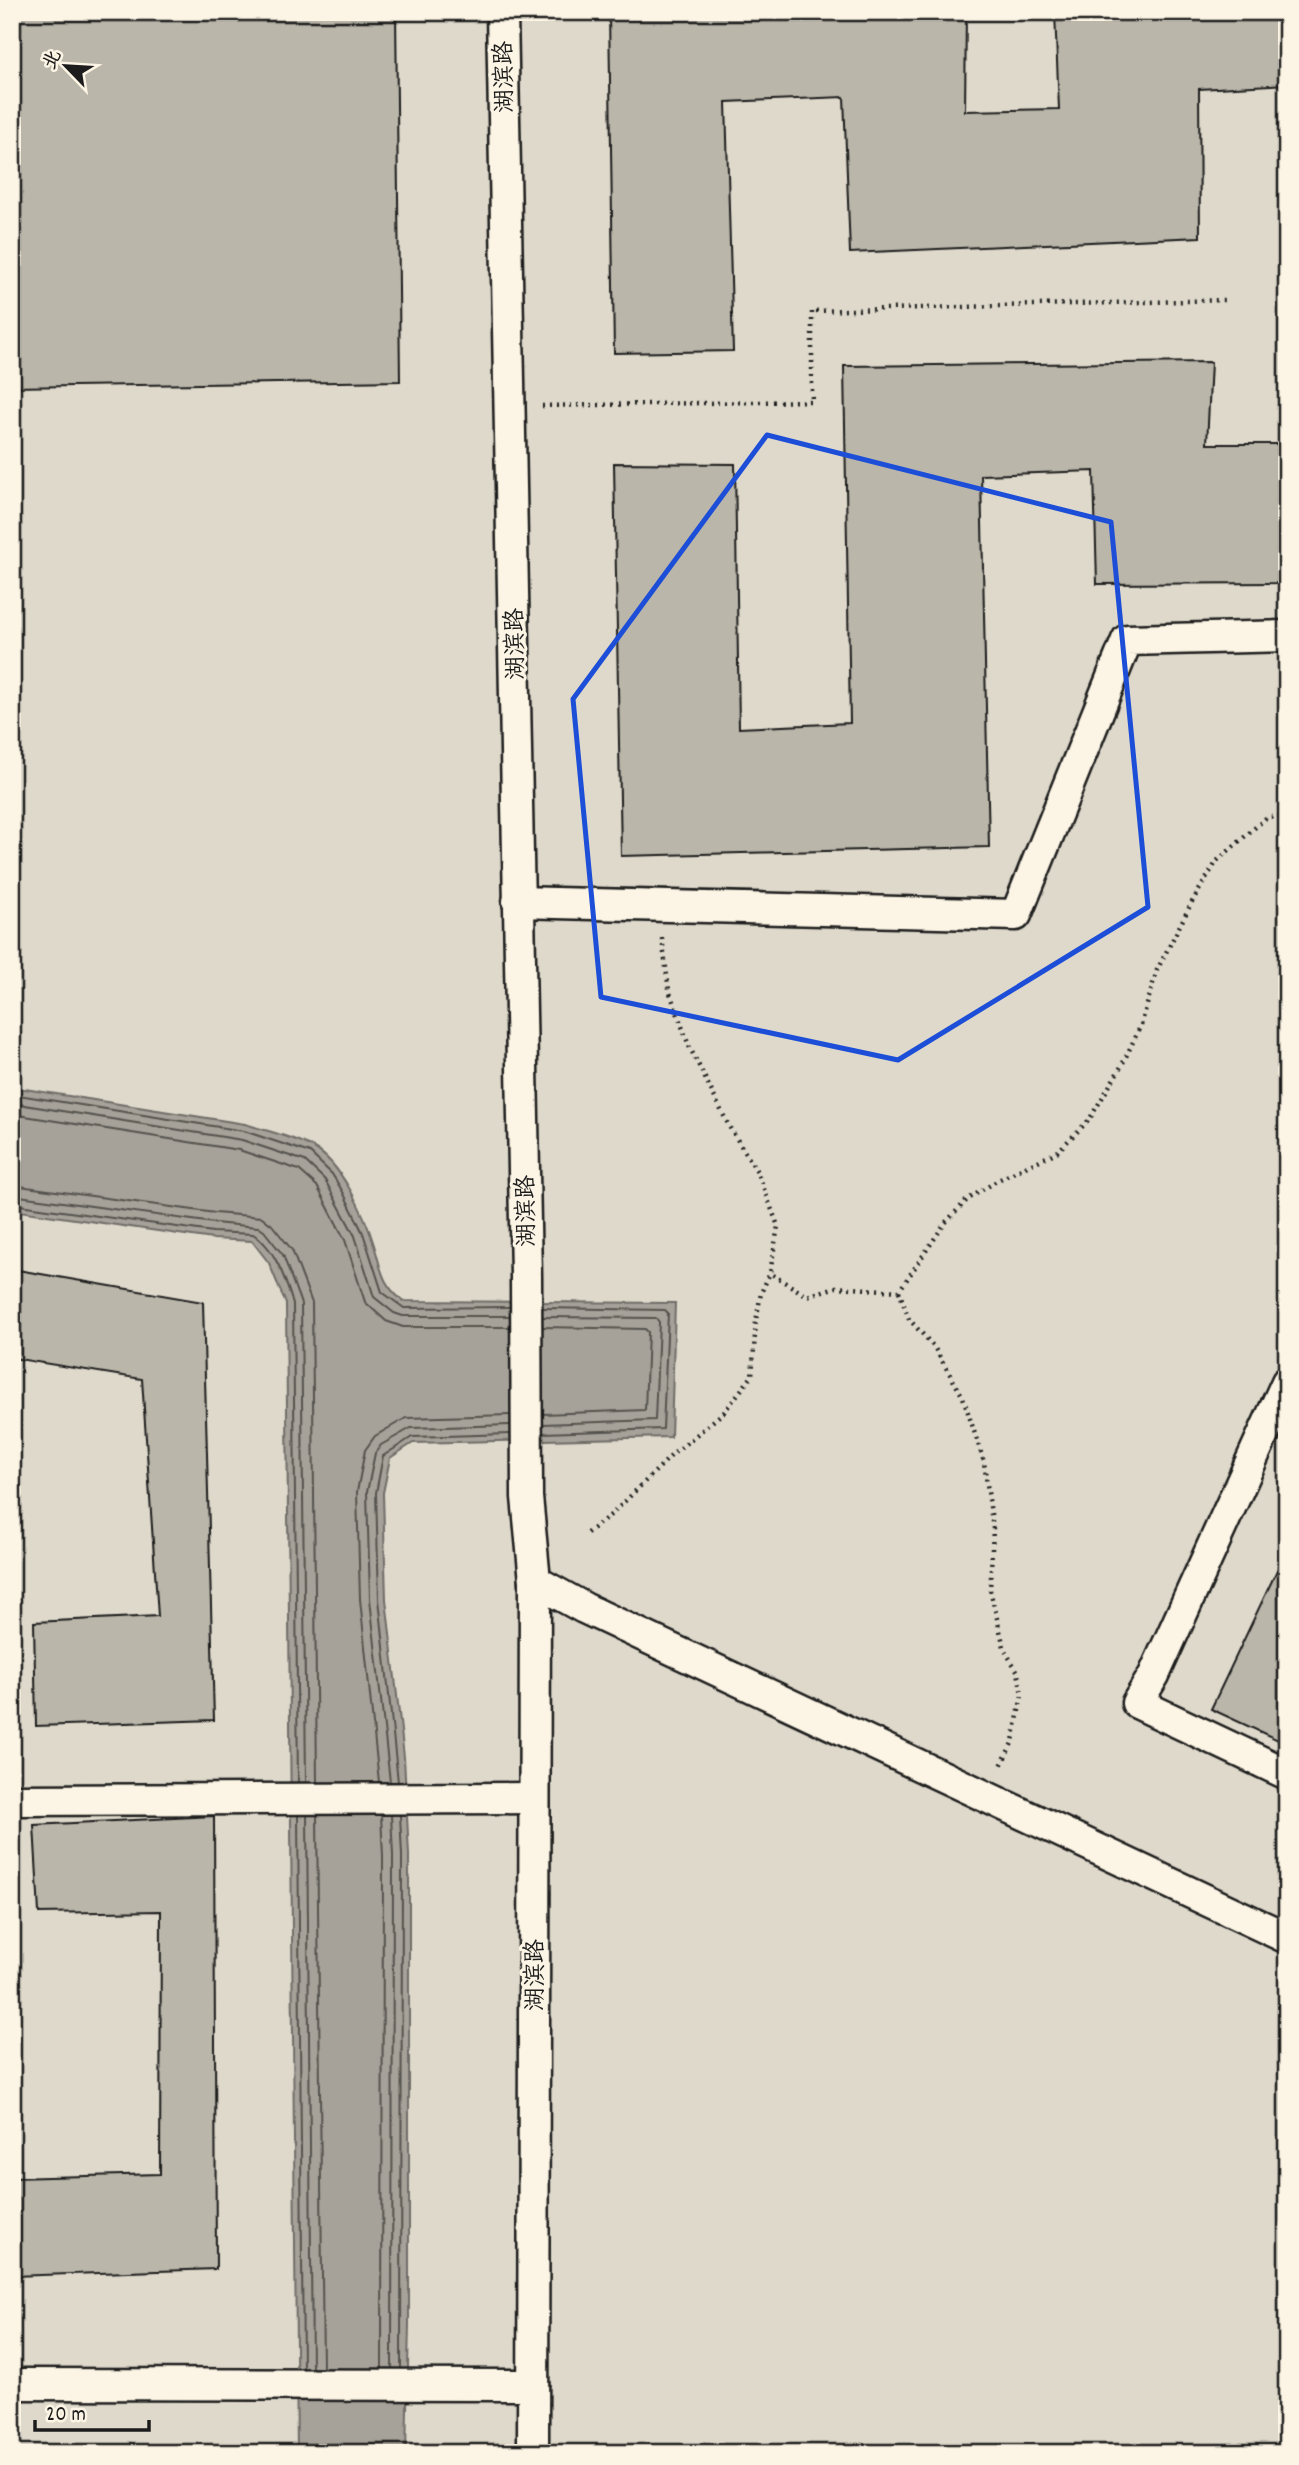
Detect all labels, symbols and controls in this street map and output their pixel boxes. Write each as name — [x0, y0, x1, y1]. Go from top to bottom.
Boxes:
north arrow — [32, 32, 102, 102]
street label: 湖滨路 — [488, 41, 524, 113]
text: 北 — [38, 46, 70, 75]
street label: 湖滨路 — [499, 608, 535, 680]
street label: 湖滨路 — [510, 1175, 546, 1247]
street label: 湖滨路 — [520, 1939, 554, 2011]
scale bar — [35, 2388, 149, 2432]
text: 20 m — [46, 2401, 86, 2431]

